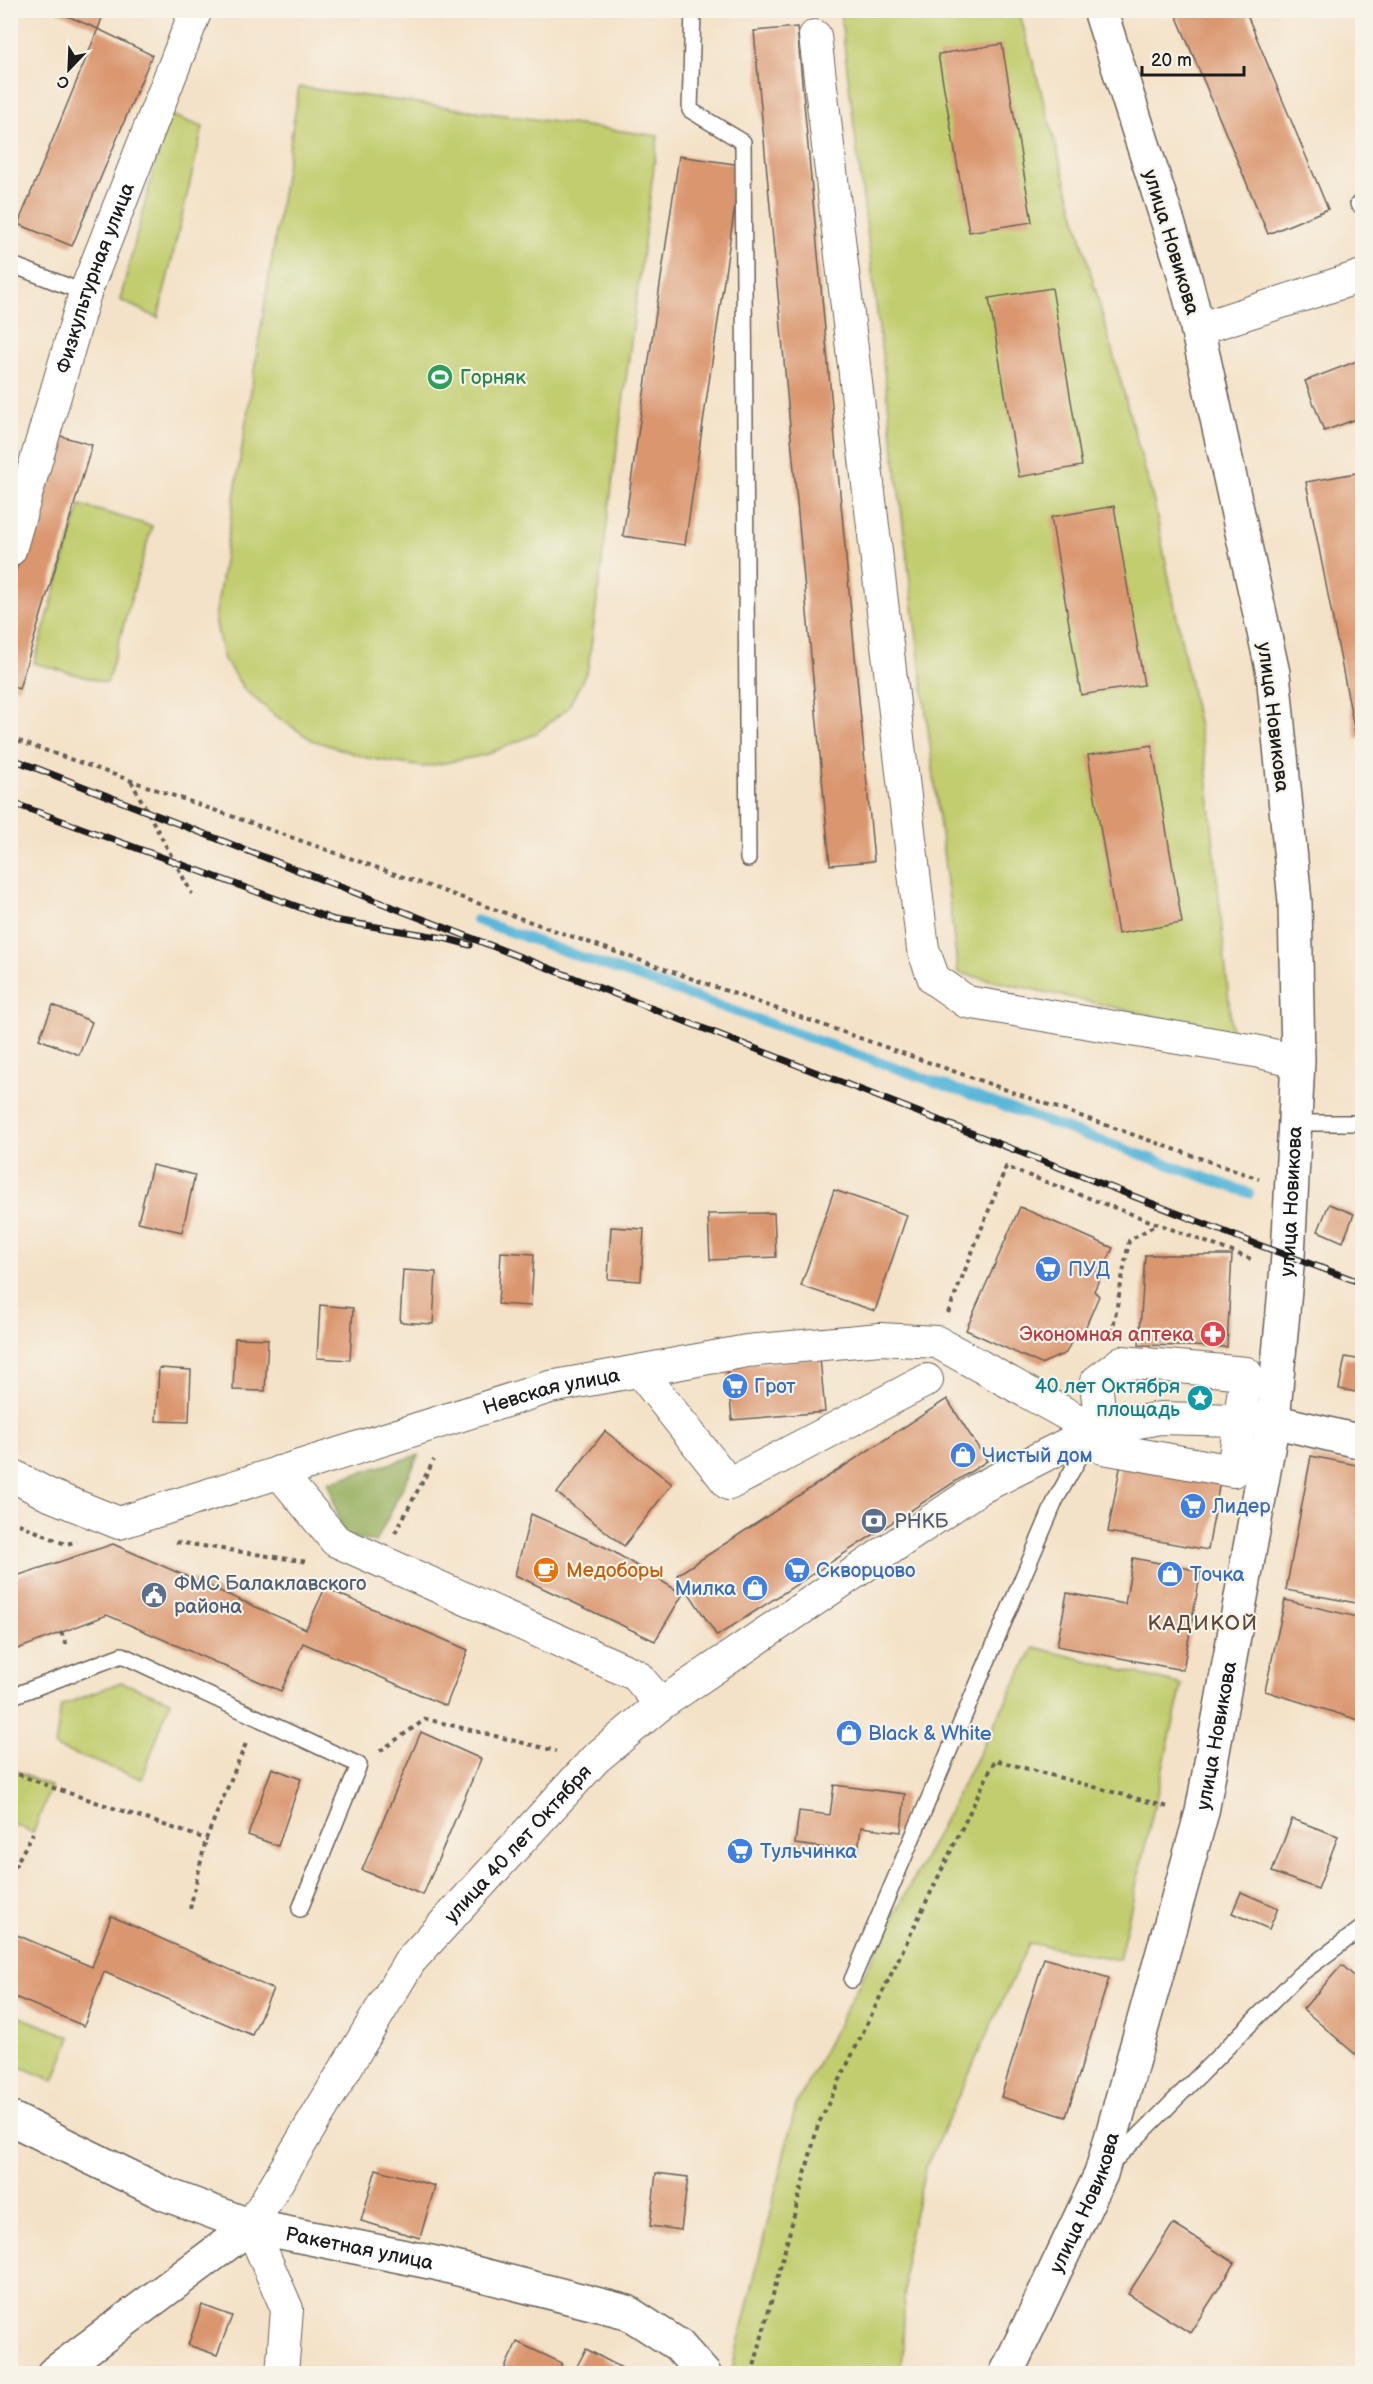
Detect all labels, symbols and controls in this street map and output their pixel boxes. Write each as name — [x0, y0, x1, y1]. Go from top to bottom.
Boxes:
north arrow — [39, 39, 99, 99]
scale bar — [1142, 39, 1244, 77]
text: 20 m — [1151, 50, 1192, 71]
text: С — [55, 71, 73, 92]
street label: улица Новикова — [1138, 167, 1205, 318]
street label: Физкультурная улица — [51, 179, 140, 376]
sports icon: Горняк — [425, 362, 455, 392]
place label: Горняк — [460, 366, 526, 390]
street label: улица Новикова — [1252, 641, 1294, 794]
street label: улица Новикова — [1275, 1125, 1308, 1278]
supermarket icon: ПУД — [1033, 1254, 1063, 1284]
place label: ПУД — [1068, 1258, 1110, 1282]
pharmacy icon: Экономная аптека — [1198, 1319, 1228, 1349]
place label: Экономная аптека — [1019, 1323, 1194, 1347]
street label: Невская улица — [480, 1363, 622, 1420]
supermarket icon: Грот — [720, 1371, 750, 1401]
place label: Грот — [754, 1375, 796, 1399]
place label: 40 лет Октября площадь — [1035, 1375, 1180, 1422]
place icon: 40 лет Октября площадь — [1185, 1383, 1215, 1413]
shop icon: Чистый дом — [948, 1440, 978, 1470]
place label: Чистый дом — [982, 1444, 1093, 1468]
supermarket icon: Лидер — [1178, 1491, 1208, 1521]
place label: Лидер — [1211, 1495, 1271, 1519]
bank icon: РНКБ — [859, 1506, 889, 1536]
place label: РНКБ — [894, 1510, 948, 1534]
cafe icon: Медоборы — [531, 1555, 561, 1585]
supermarket icon: Скворцово — [782, 1555, 812, 1585]
place label: Медоборы — [566, 1559, 664, 1583]
place label: Скворцово — [816, 1559, 915, 1583]
shop icon: Точка — [1155, 1559, 1185, 1589]
place label: Точка — [1190, 1563, 1245, 1587]
place label: ФМС Балаклавского района — [174, 1572, 367, 1619]
shop icon: Милка — [740, 1573, 770, 1603]
place label: Милка — [675, 1577, 736, 1601]
public building icon: ФМС Балаклавского района — [139, 1580, 169, 1610]
district label: КАДИКОЙ — [1148, 1611, 1258, 1636]
street label: улица Новикова — [1192, 1659, 1242, 1812]
shop icon: Black & White — [834, 1718, 864, 1748]
place label: Black & White — [868, 1722, 992, 1746]
street label: улица 40 лет Октября — [440, 1760, 597, 1928]
supermarket icon: Тульчинка — [725, 1836, 755, 1866]
place label: Тульчинка — [760, 1840, 857, 1864]
street label: улица Новикова — [1045, 2129, 1125, 2277]
street label: Ракетная улица — [283, 2222, 436, 2275]

